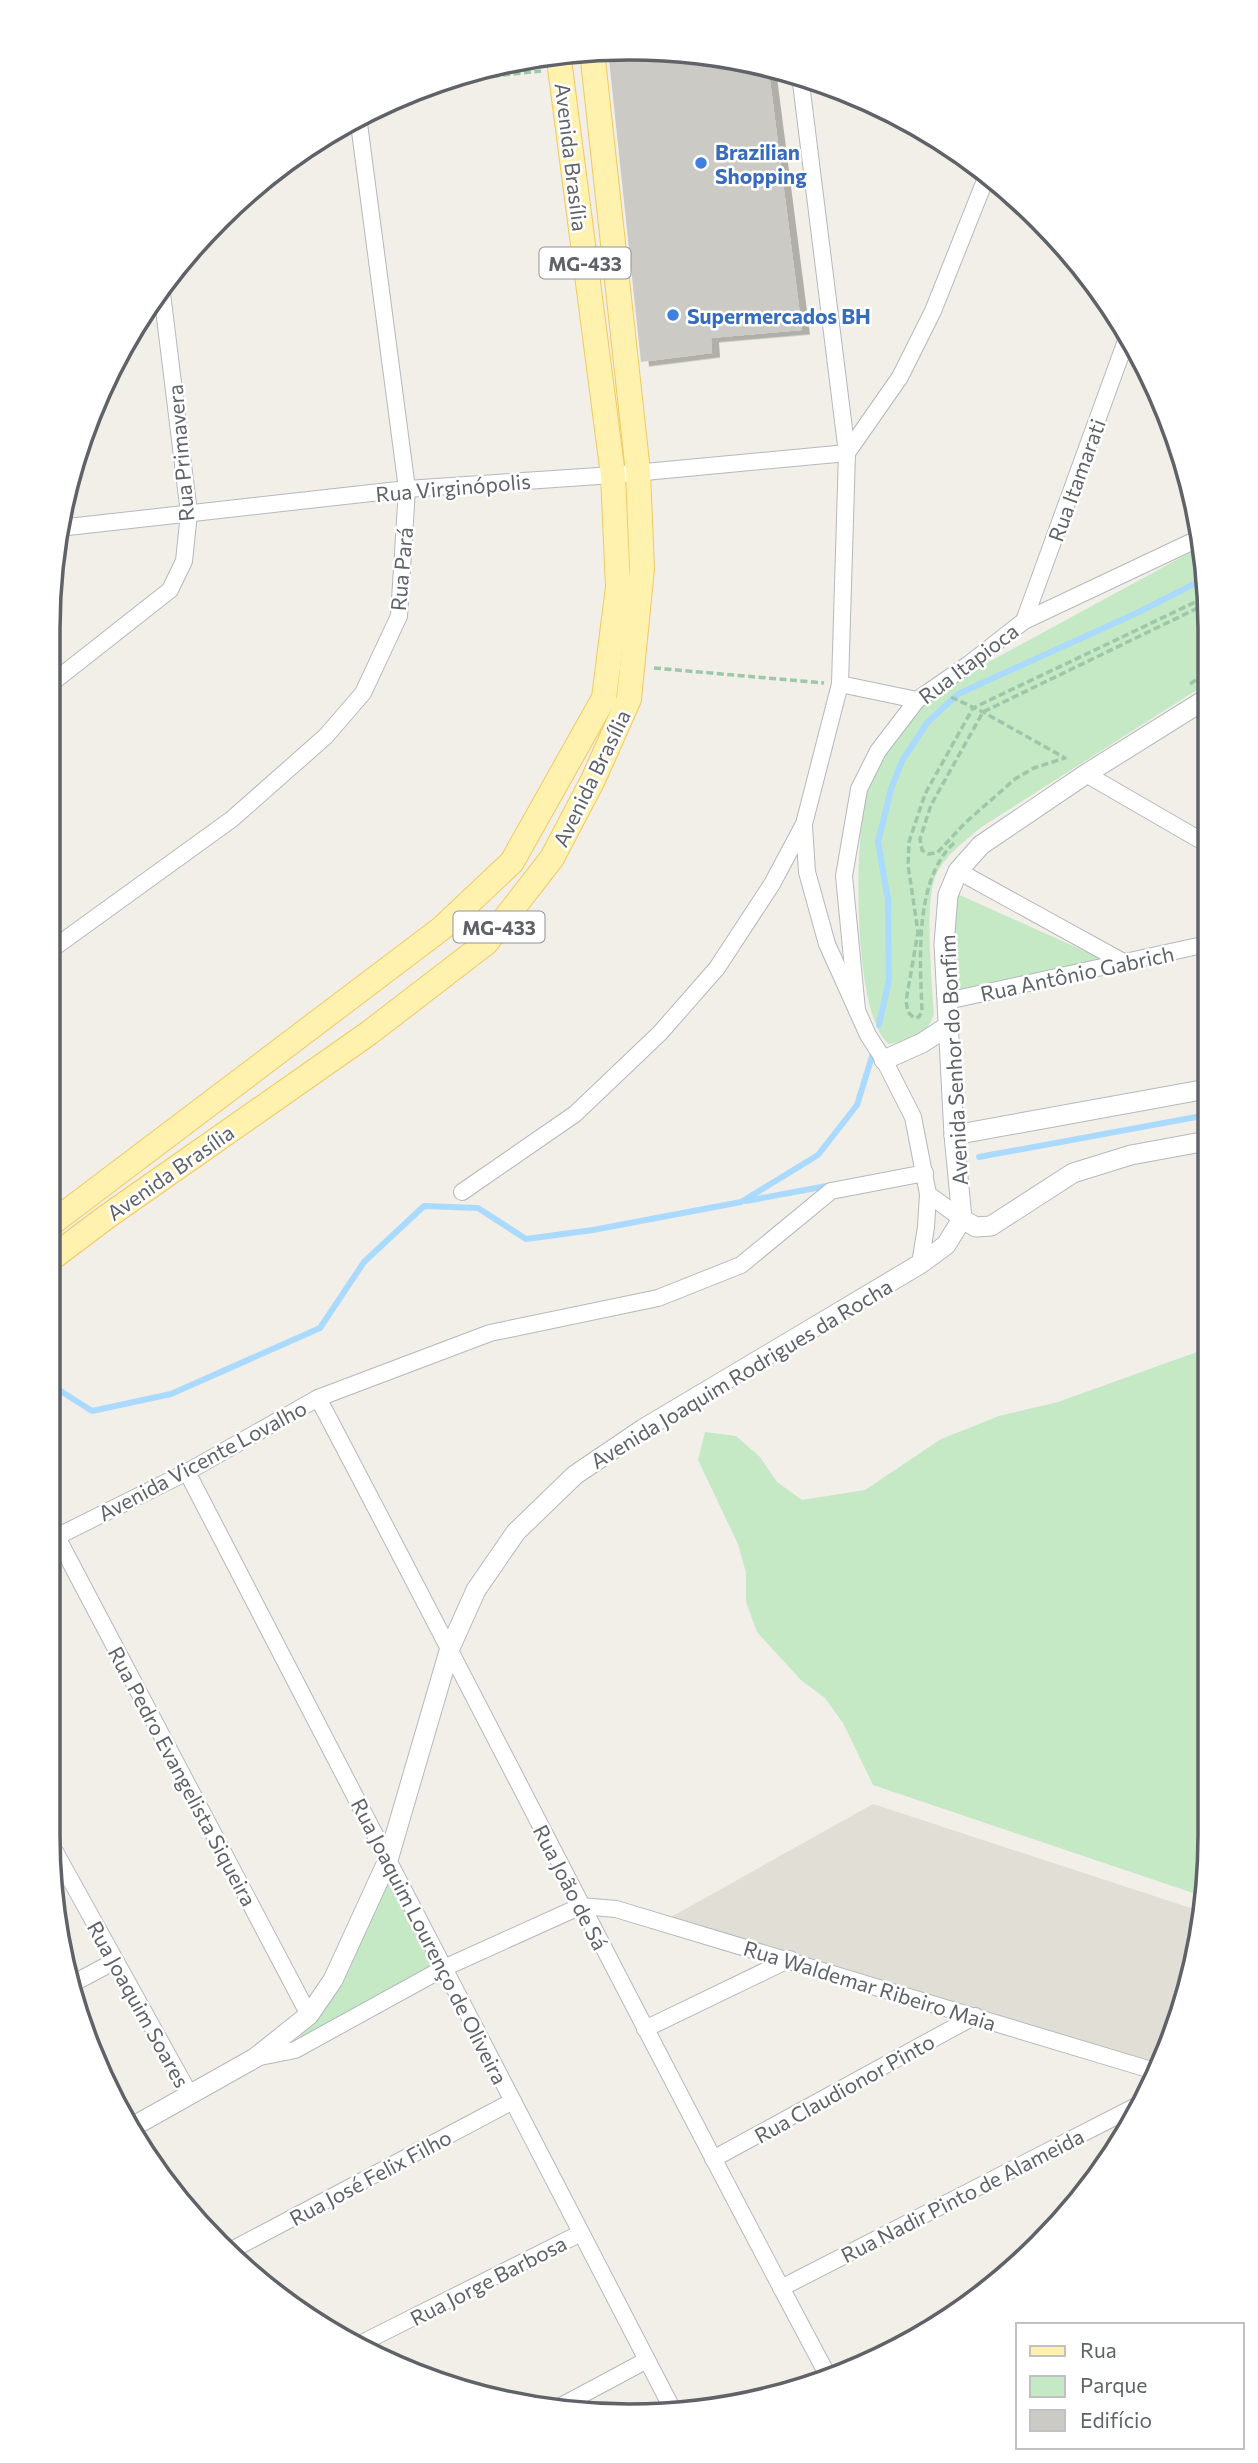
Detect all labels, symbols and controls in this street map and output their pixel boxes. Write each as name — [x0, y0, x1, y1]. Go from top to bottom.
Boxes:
street label: Avenida Brasília — [551, 81, 593, 233]
place label: Brazilian Shopping — [715, 139, 807, 188]
marker: Brazilian Shopping — [693, 155, 709, 171]
road number: MG-433 — [540, 247, 630, 278]
place label: Supermercados BH — [687, 303, 871, 328]
marker: Supermercados BH — [665, 307, 681, 323]
street label: Rua Primavera — [162, 383, 198, 523]
street label: Rua Itamarati — [1042, 415, 1110, 545]
street label: Rua Virginópolis — [374, 468, 532, 506]
street label: Rua Pará — [385, 526, 417, 612]
street label: Rua Itapioca — [913, 618, 1023, 708]
street label: Avenida Brasília — [547, 705, 635, 851]
road number: MG-433 — [454, 911, 544, 942]
street label: Avenida Senhor do Bonfim — [934, 934, 972, 1186]
street label: Rua Antônio Gabrich — [978, 940, 1176, 1006]
street label: Avenida Brasília — [102, 1119, 238, 1225]
street label: Avenida Joaquim Rodrigues da Rocha — [586, 1273, 896, 1473]
street label: Avenida Vicente Lovalho — [94, 1394, 310, 1526]
street label: Rua Pedro Evangelista Siqueira — [104, 1642, 262, 1910]
street label: Rua Joaquim Lourenço de Oliveira — [347, 1794, 513, 2088]
street label: Rua João de Sá — [529, 1820, 613, 1954]
street label: Rua Joaquim Soares — [83, 1916, 195, 2092]
street label: Rua Waldemar Ribeiro Maia — [741, 1935, 999, 2035]
street label: Rua Claudionor Pinto — [750, 2028, 938, 2148]
street label: Rua Nadir Pinto de Alameida — [836, 2123, 1088, 2267]
street label: Rua José Felix Filho — [285, 2124, 455, 2230]
street label: Rua Jorge Barbosa — [406, 2230, 570, 2330]
legend — [1016, 2323, 1244, 2449]
text: Rua — [1080, 2337, 1117, 2362]
text: Parque — [1080, 2372, 1147, 2397]
text: Edifício — [1080, 2407, 1152, 2432]

